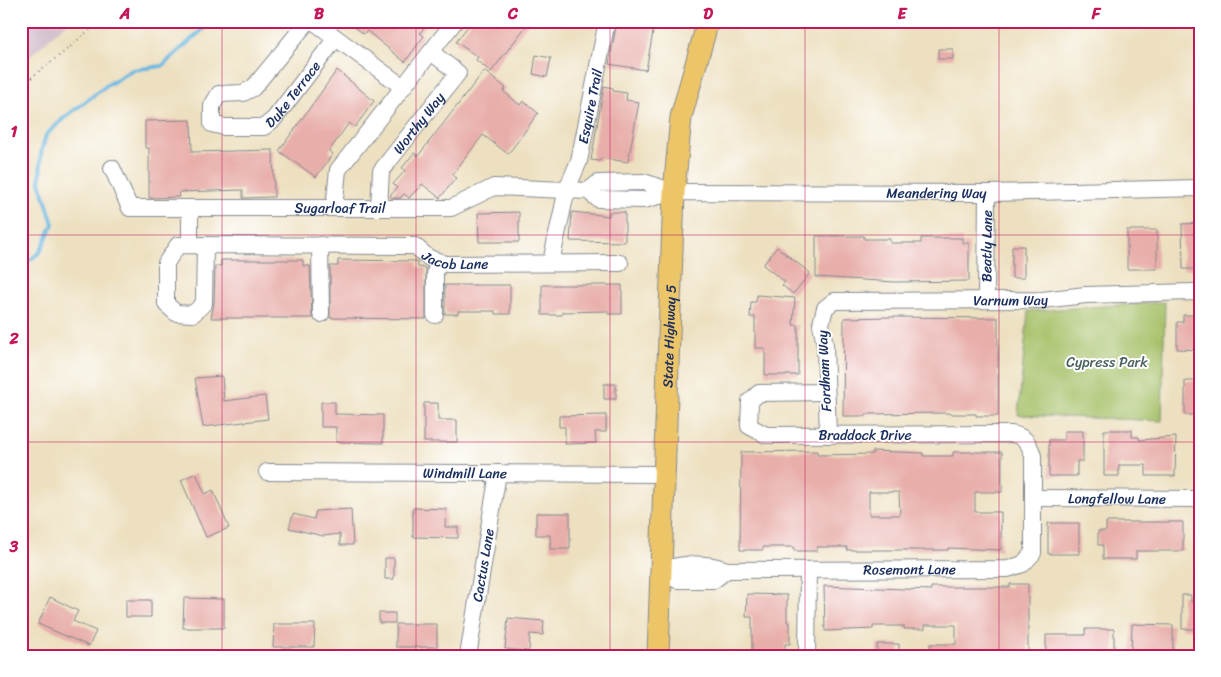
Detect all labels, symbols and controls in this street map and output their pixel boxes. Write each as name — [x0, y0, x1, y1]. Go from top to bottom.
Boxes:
text: A — [119, 0, 130, 28]
text: B — [314, 0, 325, 28]
text: C — [507, 0, 519, 28]
text: D — [703, 0, 713, 28]
text: E — [898, 0, 908, 28]
text: F — [1091, 0, 1102, 28]
street label: Duke Terrace — [260, 55, 327, 135]
street label: Esquire Trail — [571, 66, 610, 146]
street label: Worthy Way — [387, 86, 452, 160]
text: 1 — [11, 117, 18, 146]
street label: Meandering Way — [886, 181, 987, 206]
street label: Sugarloaf Trail — [295, 196, 387, 221]
street label: Beatly Lane — [974, 210, 1000, 282]
street label: Jacob Lane — [415, 244, 489, 277]
street label: State Highway 5 — [655, 284, 684, 388]
street label: Varnum Way — [973, 287, 1050, 313]
text: 2 — [8, 324, 19, 353]
street label: Fordham Way — [810, 329, 839, 412]
park label: Cypress Park — [1066, 350, 1148, 375]
street label: Braddock Drive — [818, 423, 912, 448]
street label: Windmill Lane — [423, 461, 507, 486]
street label: Longfellow Lane — [1068, 486, 1166, 512]
street label: Cactus Lane — [465, 527, 502, 604]
text: 3 — [9, 532, 19, 561]
street label: Rosemont Lane — [863, 557, 956, 583]

